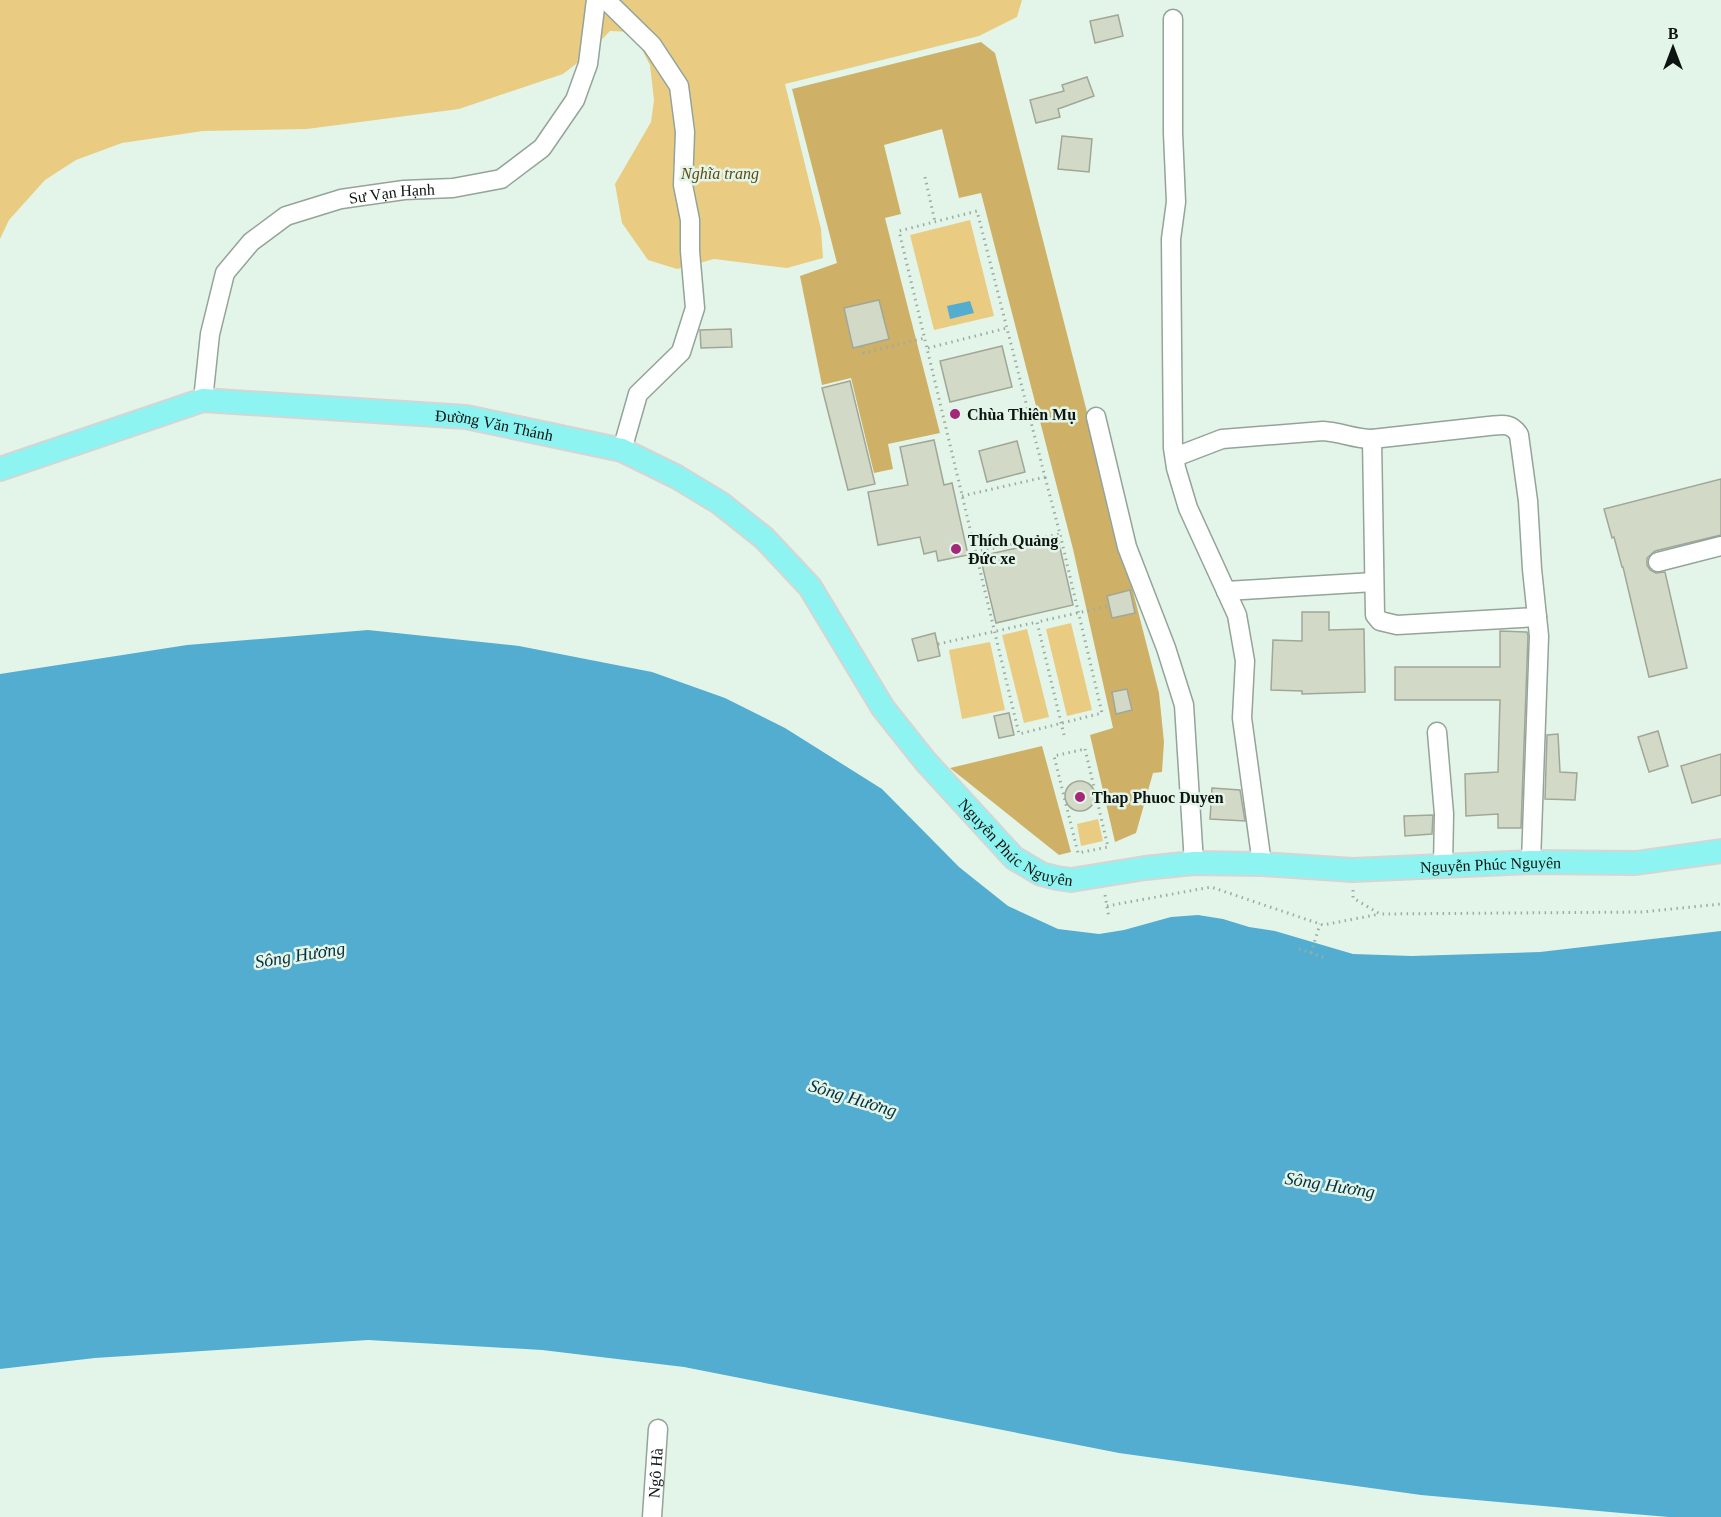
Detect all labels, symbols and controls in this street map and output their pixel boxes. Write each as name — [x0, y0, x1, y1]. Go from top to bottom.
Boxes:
north arrow — [1643, 18, 1703, 78]
text: B — [1668, 25, 1679, 42]
park label: Nghĩa trang — [680, 165, 759, 183]
street label: Sư Vạn Hạnh — [348, 180, 435, 206]
place label: Chùa Thiên Mụ — [967, 406, 1076, 424]
street label: Đường Văn Thánh — [435, 407, 555, 444]
marker: Chùa Thiên Mụ — [948, 407, 962, 421]
place label: Thích Quảng Đức xe — [968, 532, 1058, 567]
marker: Thích Quảng Đức xe — [949, 542, 963, 556]
place label: Thap Phuoc Duyen — [1092, 789, 1224, 807]
marker: Thap Phuoc Duyen — [1073, 790, 1087, 804]
street label: Nguyễn Phúc Nguyên — [955, 795, 1074, 889]
street label: Nguyễn Phúc Nguyên — [1419, 853, 1561, 876]
water label: Sông Hương — [254, 938, 346, 972]
water label: Sông Hương — [807, 1075, 899, 1121]
water label: Sông Hương — [1284, 1168, 1376, 1202]
street label: Ngô Hà — [645, 1447, 665, 1499]

